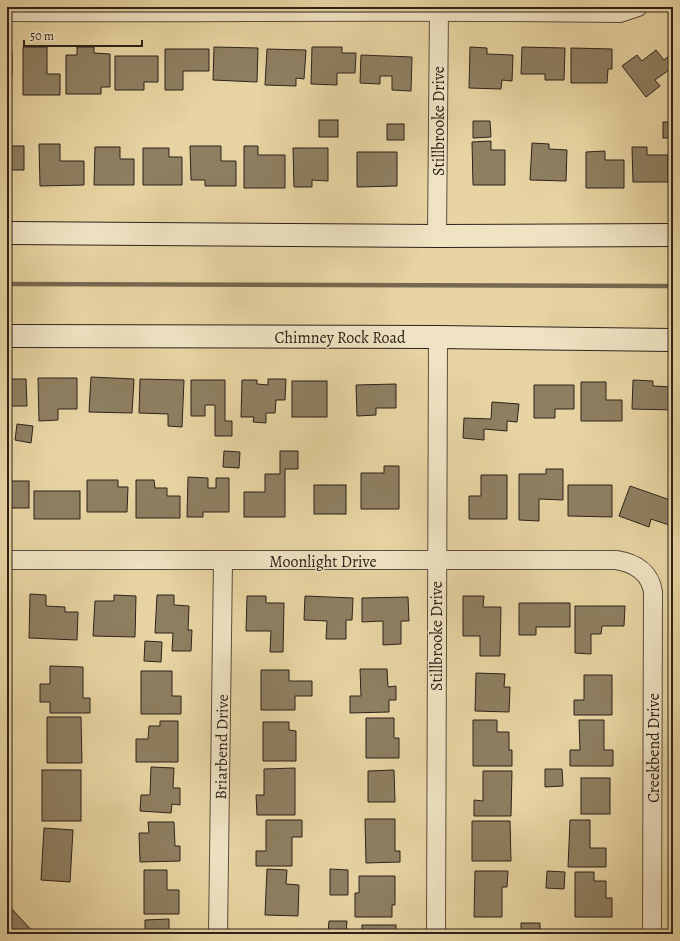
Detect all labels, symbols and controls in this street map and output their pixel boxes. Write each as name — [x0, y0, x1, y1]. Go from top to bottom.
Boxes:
scale bar — [24, 22, 142, 48]
text: 50 m — [30, 28, 54, 44]
street label: Stillbrooke Drive — [428, 66, 450, 176]
street label: Chimney Rock Road — [274, 327, 406, 349]
street label: Moonlight Drive — [269, 551, 377, 573]
street label: Stillbrooke Drive — [426, 581, 448, 691]
street label: Creekbend Drive — [643, 693, 665, 803]
street label: Briarbend Drive — [210, 694, 234, 800]

